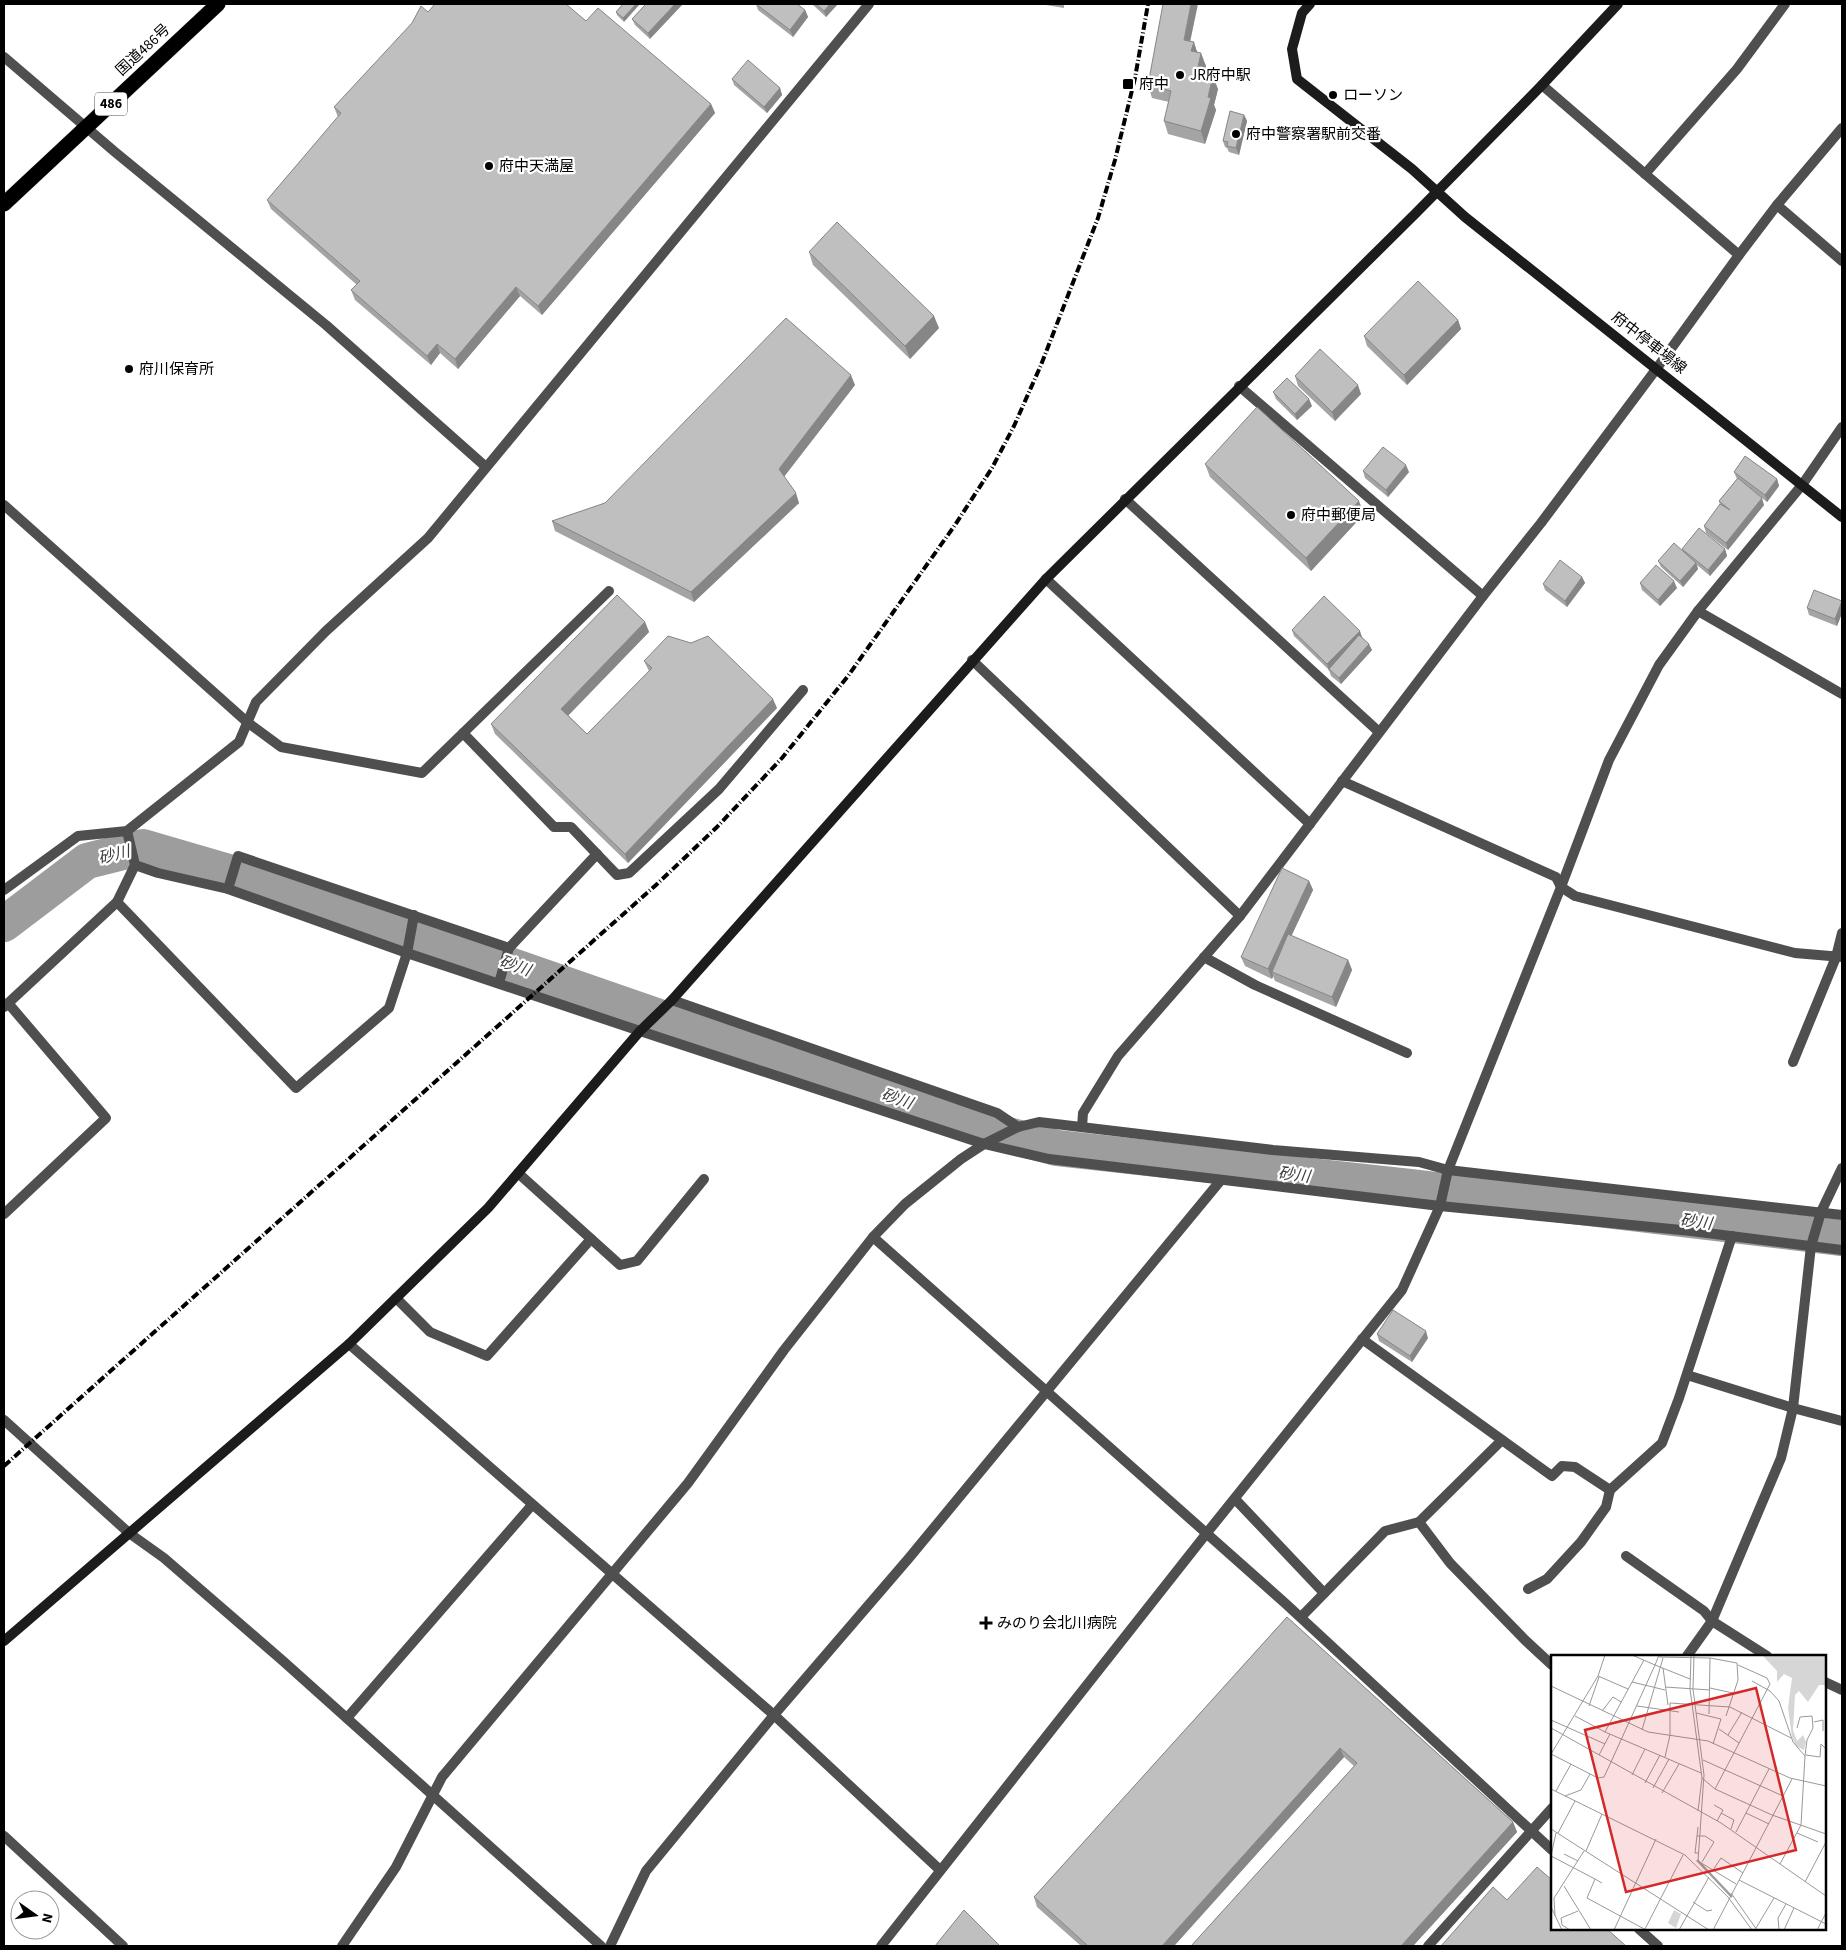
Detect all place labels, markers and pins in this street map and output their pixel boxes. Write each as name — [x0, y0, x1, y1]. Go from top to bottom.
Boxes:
place label: JR府中駅 — [1190, 65, 1251, 86]
marker: JR府中駅 — [1174, 69, 1186, 81]
place label: 府中 — [1139, 74, 1169, 95]
marker: 府中 — [1121, 77, 1135, 91]
place label: ローソン — [1343, 85, 1403, 106]
marker: ローソン — [1327, 89, 1339, 101]
place label: 府中警察署駅前交番 — [1246, 124, 1381, 145]
marker: 府中警察署駅前交番 — [1230, 128, 1242, 140]
place label: 府中天満屋 — [499, 156, 574, 177]
marker: 府中天満屋 — [483, 160, 495, 172]
place label: 府川保育所 — [139, 359, 214, 380]
marker: 府川保育所 — [123, 363, 135, 375]
place label: 府中郵便局 — [1301, 505, 1376, 526]
marker: 府中郵便局 — [1285, 509, 1297, 521]
place label: みのり会北川病院 — [997, 1613, 1117, 1634]
marker: みのり会北川病院 — [979, 1616, 993, 1630]

